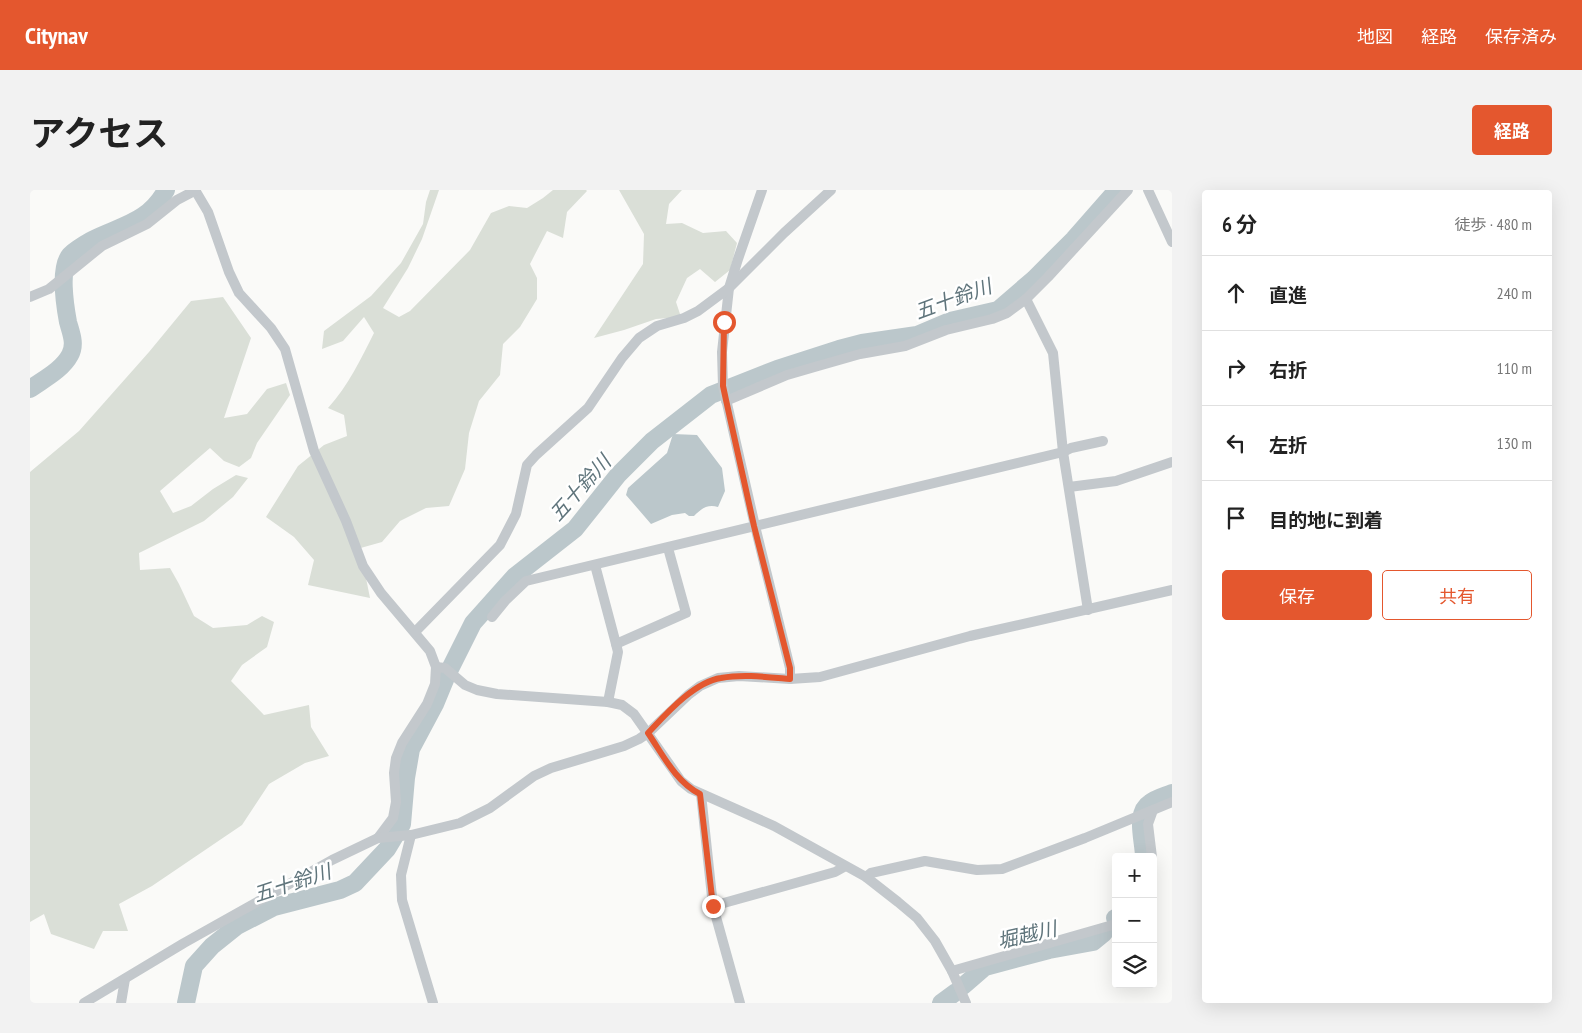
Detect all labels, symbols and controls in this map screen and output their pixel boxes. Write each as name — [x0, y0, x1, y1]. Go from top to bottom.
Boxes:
text: Citynav — [25, 20, 88, 51]
text: 地図 — [1357, 25, 1393, 48]
text: 経路 — [1421, 25, 1457, 48]
text: 保存済み — [1485, 25, 1557, 48]
button: 経路 — [1472, 105, 1552, 155]
text: アクセス — [30, 110, 168, 156]
text: 6 分 — [1222, 211, 1257, 238]
text: 徒歩 · 480 m — [1454, 214, 1532, 234]
water label: 五十鈴川 — [911, 272, 997, 325]
icon: ahead — [1222, 279, 1250, 307]
text: 直進 — [1269, 283, 1307, 307]
text: 240 m — [1497, 283, 1532, 303]
route start — [713, 311, 736, 334]
icon: right — [1222, 354, 1250, 382]
text: 右折 — [1269, 358, 1307, 382]
text: 110 m — [1497, 358, 1532, 378]
icon: left — [1222, 429, 1250, 457]
text: 左折 — [1269, 433, 1307, 457]
text: 130 m — [1497, 433, 1532, 453]
water label: 五十鈴川 — [544, 448, 618, 526]
icon: arrive — [1222, 504, 1250, 532]
text: 目的地に到着 — [1269, 508, 1383, 532]
button: 保存 — [1222, 570, 1372, 620]
button: 共有 — [1382, 570, 1532, 620]
map controls — [1112, 853, 1157, 988]
button: + — [1112, 853, 1157, 898]
water label: 五十鈴川 — [250, 858, 336, 908]
route end — [702, 895, 725, 918]
button: − — [1112, 898, 1157, 943]
water label: 堀越川 — [995, 915, 1061, 954]
button: layers — [1112, 943, 1157, 988]

